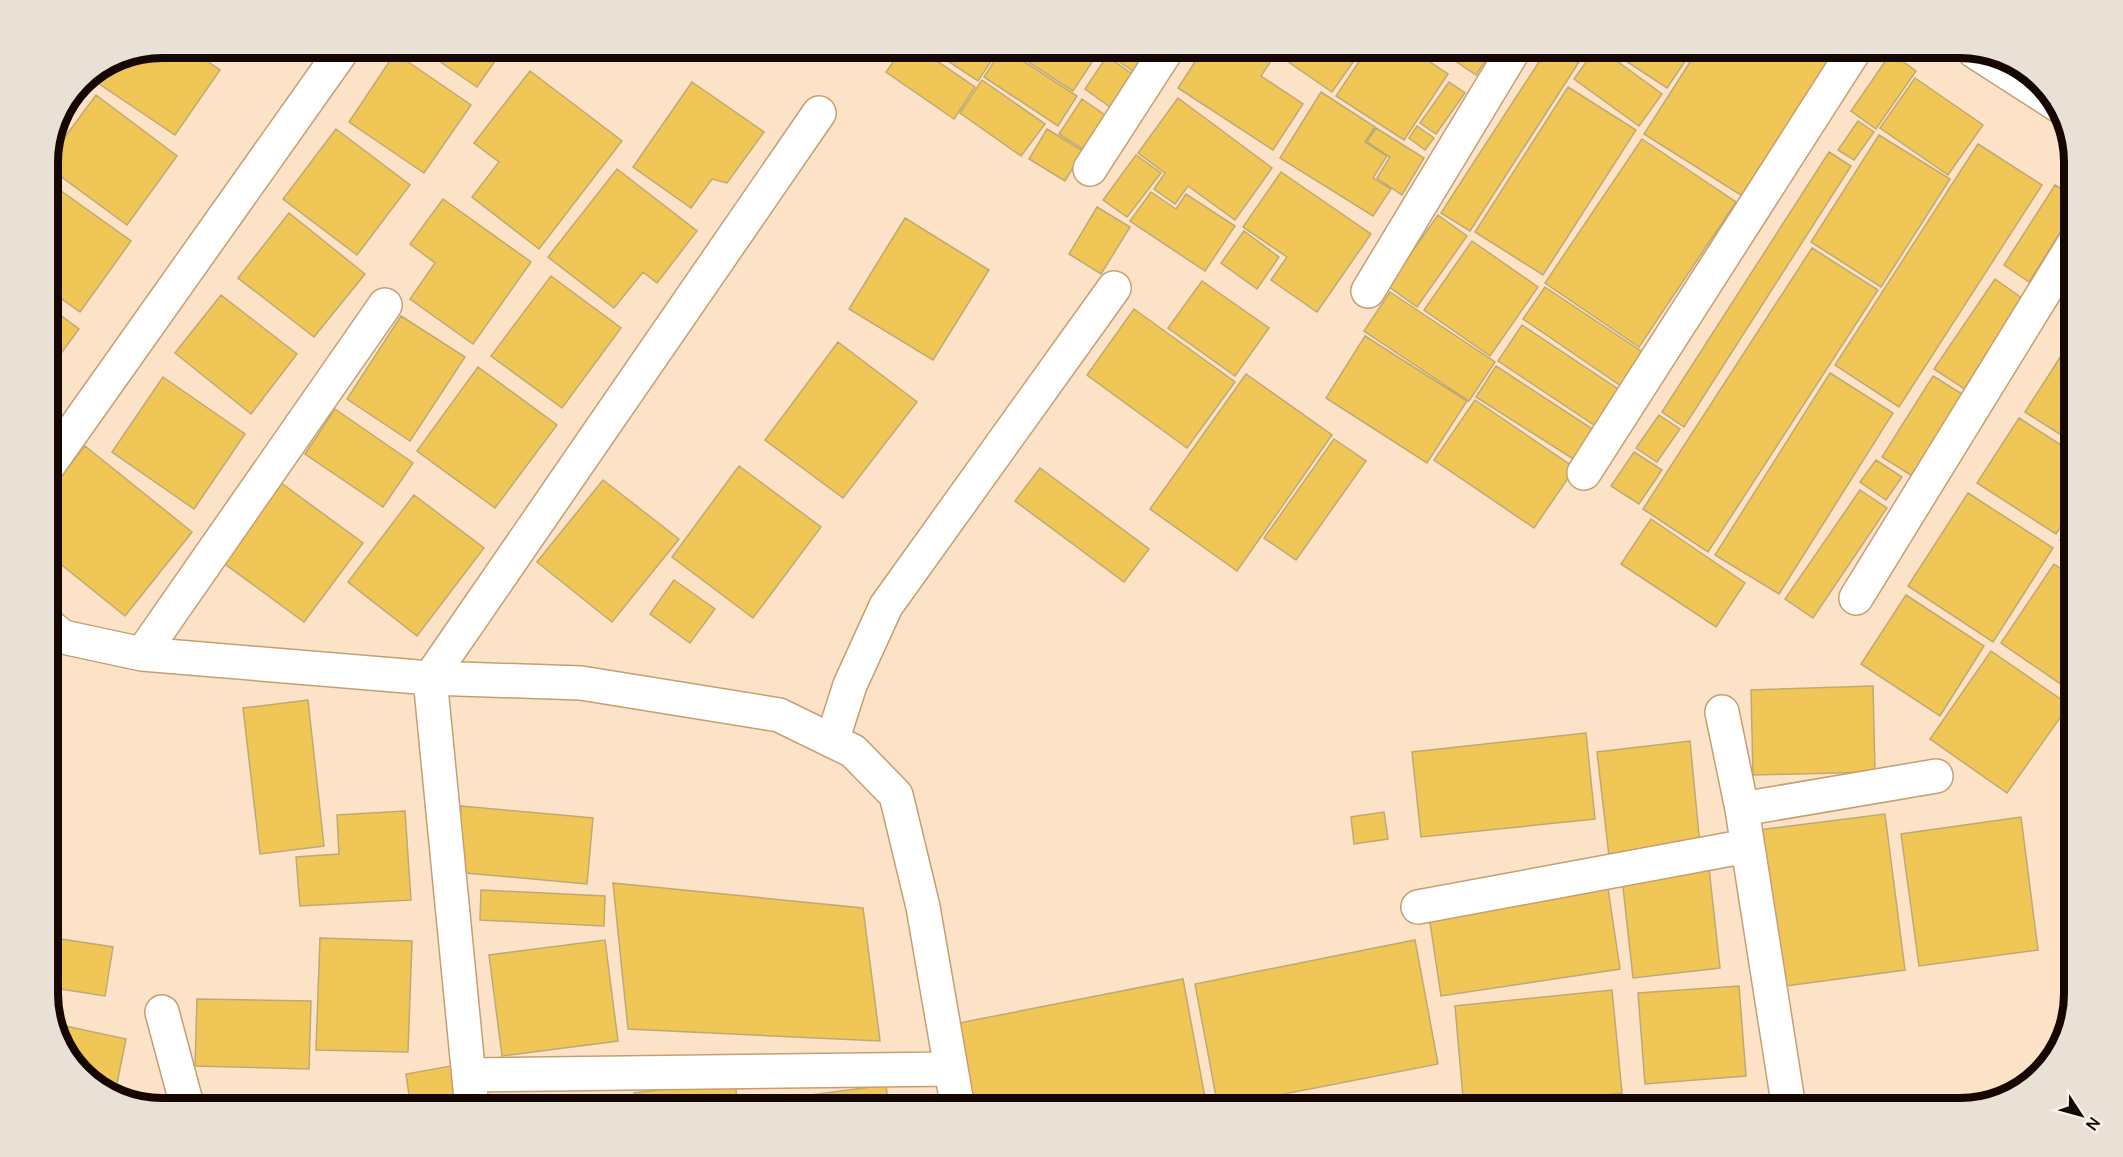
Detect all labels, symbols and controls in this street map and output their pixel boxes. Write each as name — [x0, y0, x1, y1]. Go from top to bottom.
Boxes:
north arrow — [2051, 1085, 2111, 1145]
text: N — [2081, 1113, 2105, 1135]

